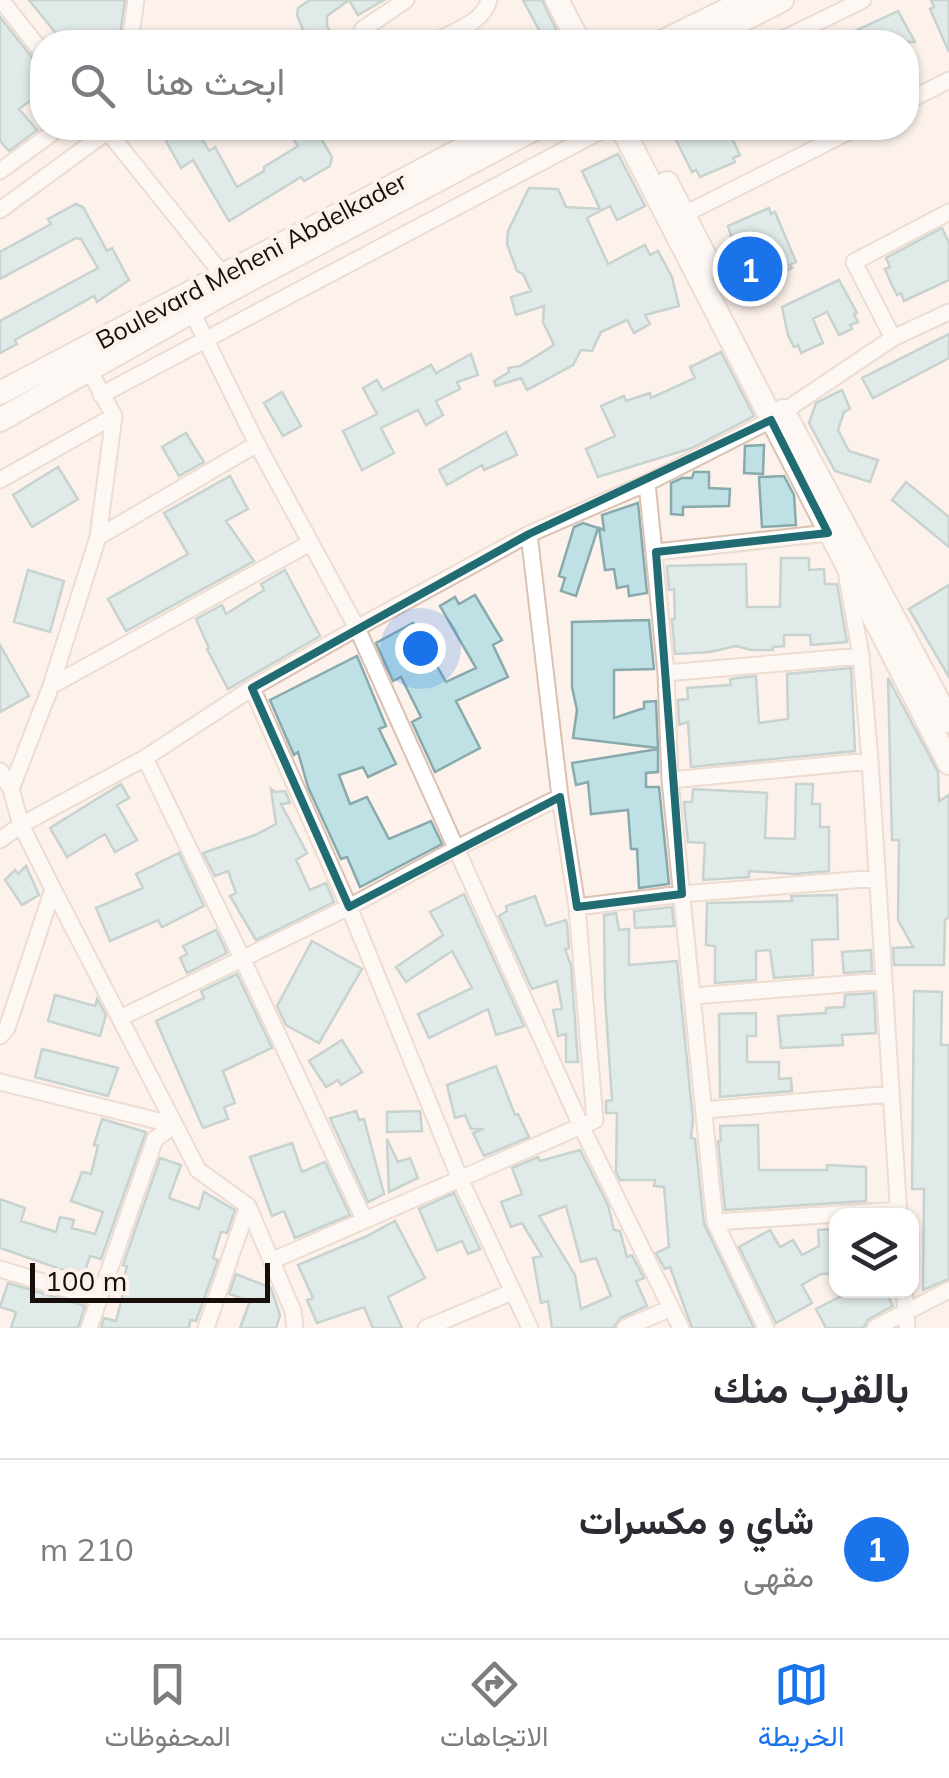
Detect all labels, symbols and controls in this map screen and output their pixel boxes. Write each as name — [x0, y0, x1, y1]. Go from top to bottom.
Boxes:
search box — [30, 30, 919, 140]
text: ابحث هنا — [145, 57, 285, 105]
icon: search — [65, 58, 120, 113]
street label: Boulevard Meheni Abdelkader — [90, 165, 412, 355]
pin: 1 — [718, 232, 782, 306]
your location — [395, 623, 446, 674]
map controls — [829, 1208, 919, 1298]
button: layers — [829, 1208, 919, 1298]
scale bar — [30, 1258, 270, 1302]
text: 100 m — [45, 1263, 127, 1298]
text: بالقرب منك — [713, 1361, 909, 1414]
text: شاي و مكسرات — [579, 1496, 814, 1544]
text: 210 m — [40, 1529, 134, 1569]
text: 1 — [867, 1529, 886, 1569]
text: مقهى — [743, 1555, 814, 1595]
tab: المحفوظات — [105, 1657, 231, 1761]
tab: الاتجاهات — [440, 1657, 549, 1761]
tab: الخريطة — [758, 1657, 844, 1761]

